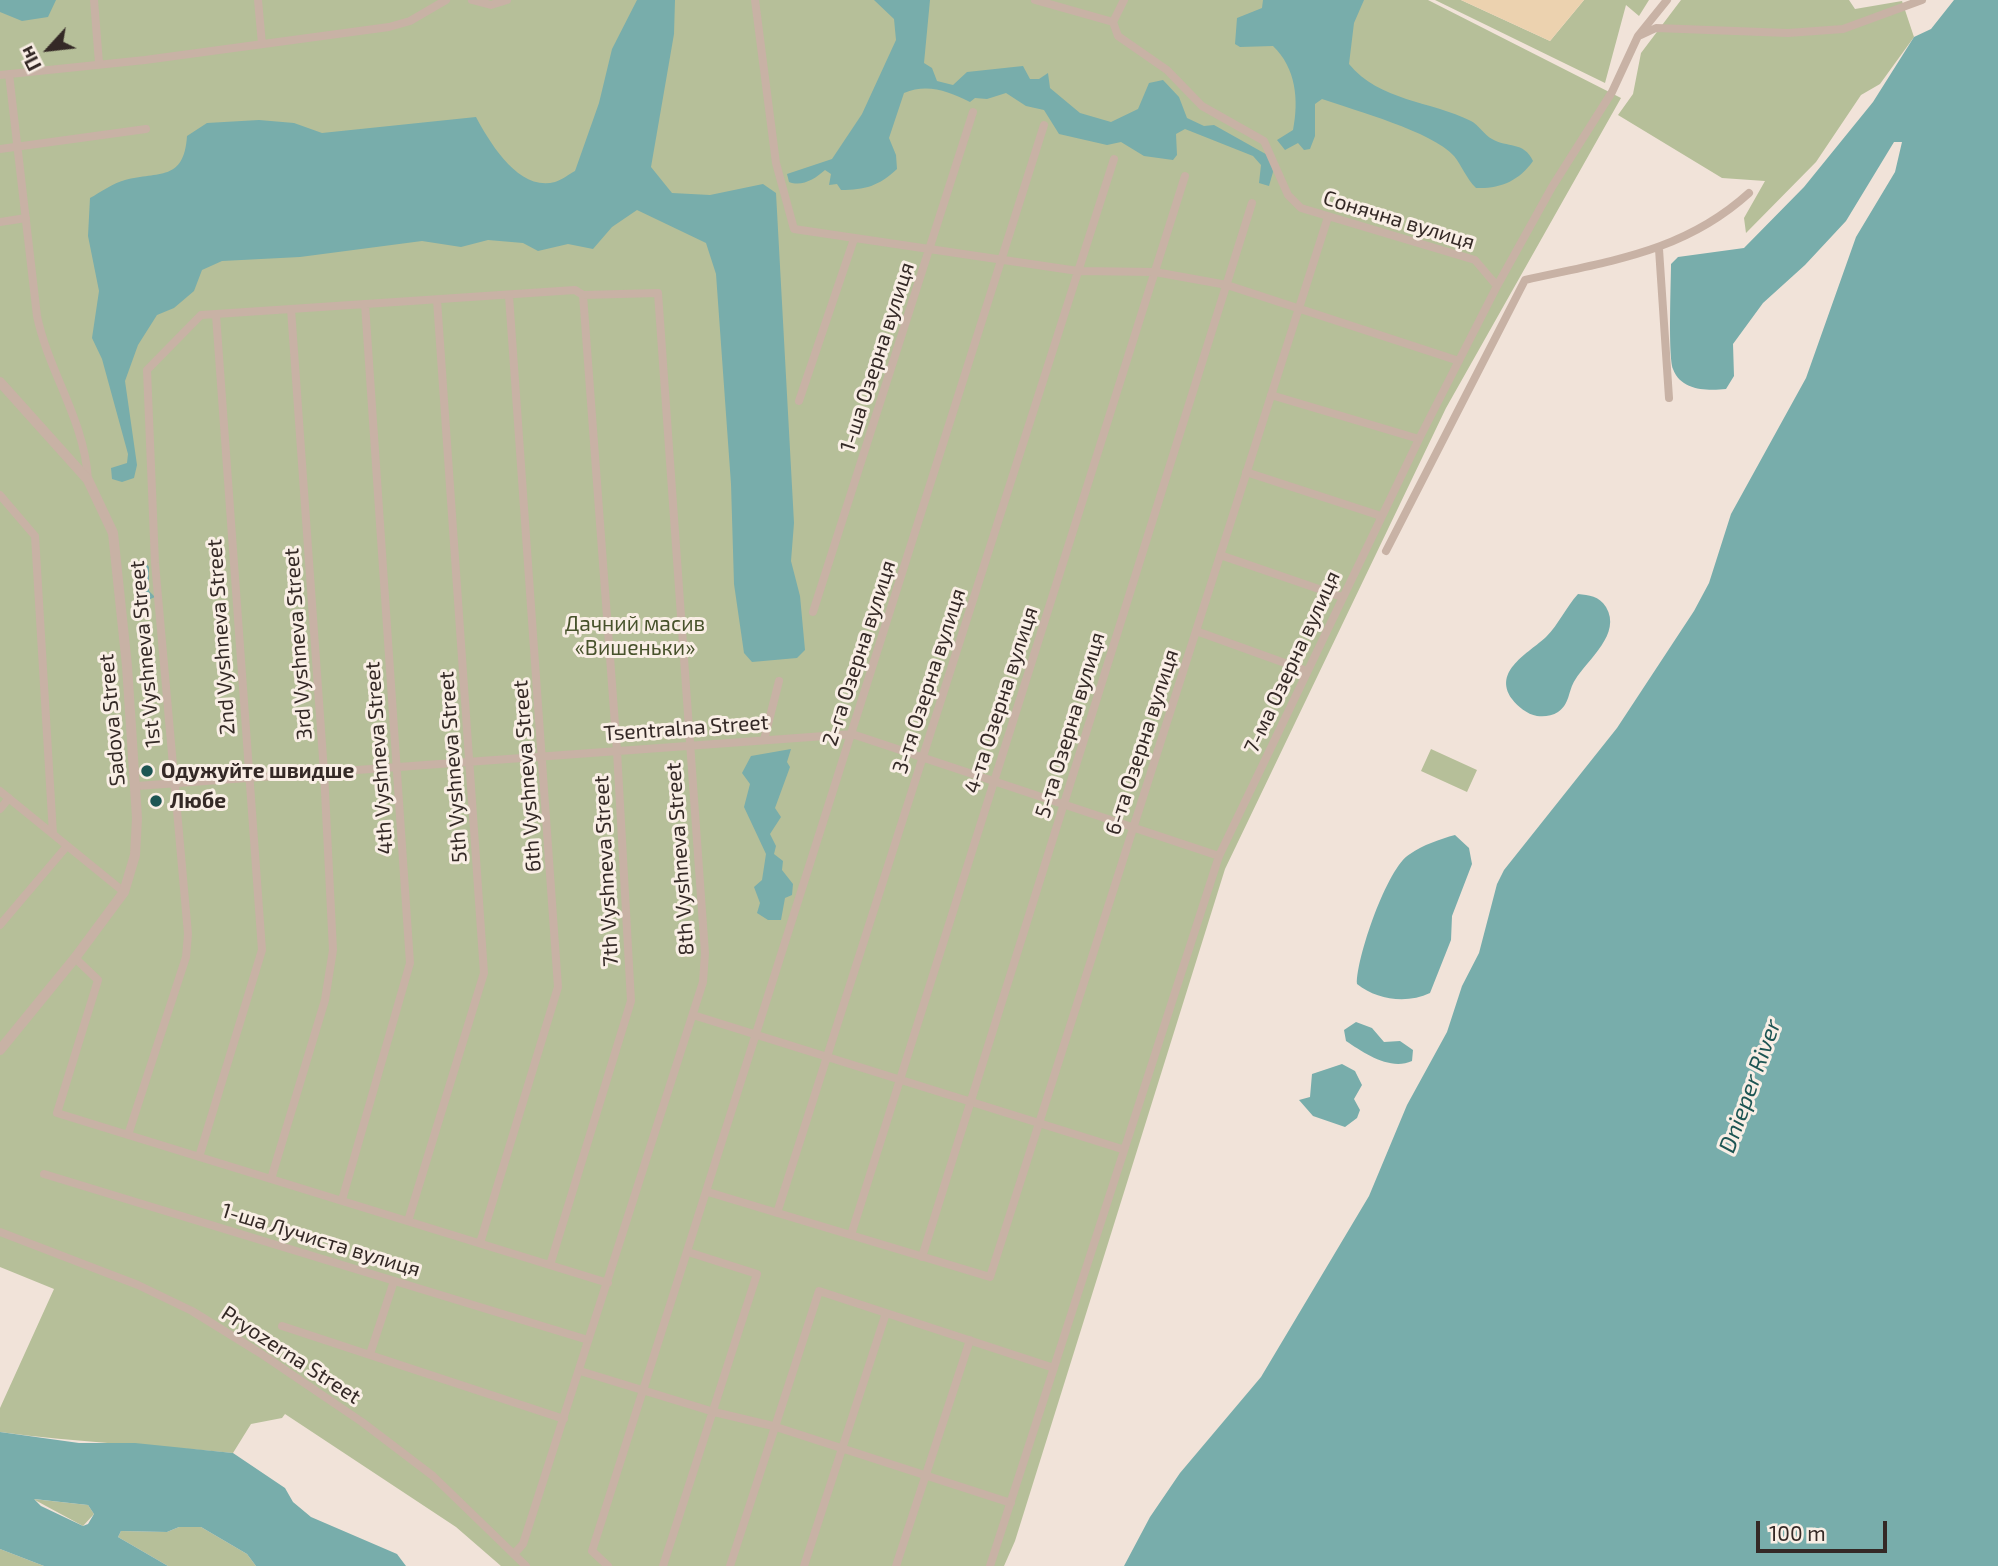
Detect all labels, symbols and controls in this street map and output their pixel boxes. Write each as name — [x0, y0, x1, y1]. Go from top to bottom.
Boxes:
north arrow — [14, 14, 84, 84]
text: Пн — [14, 43, 46, 75]
street label: Сонячна вулиця — [1320, 185, 1478, 255]
street label: 1-ша Озерна вулиця — [835, 259, 919, 455]
street label: 2nd Vyshneva Street — [202, 538, 240, 736]
street label: 3rd Vyshneva Street — [279, 547, 317, 741]
street label: 2-га Озерна вулиця — [817, 557, 901, 749]
street label: 1st Vyshneva Street — [124, 560, 166, 748]
street label: 7-ма Озерна вулиця — [1239, 567, 1345, 757]
street label: 3-тя Озерна вулиця — [887, 585, 971, 777]
street label: 4-та Озерна вулиця — [959, 604, 1043, 796]
park label: Дачний масив «Вишеньки» — [565, 611, 705, 661]
street label: 5-та Озерна вулиця — [1030, 629, 1110, 821]
street label: 6-та Озерна вулиця — [1100, 646, 1184, 838]
street label: Sadova Street — [94, 653, 130, 787]
street label: 4th Vyshneva Street — [360, 661, 398, 855]
street label: 5th Vyshneva Street — [434, 670, 472, 864]
street label: 6th Vyshneva Street — [508, 679, 546, 873]
street label: Tsentralna Street — [603, 710, 769, 746]
place label: Одужуйте швидше — [161, 758, 354, 784]
street label: 8th Vyshneva Street — [661, 762, 699, 956]
marker: Одужуйте швидше — [139, 763, 155, 779]
street label: 7th Vyshneva Street — [588, 775, 624, 967]
place label: Любе — [170, 788, 226, 814]
marker: Любе — [148, 793, 164, 809]
water label: Dnieper River — [1713, 1016, 1787, 1156]
street label: 1-ша Лучиста вулиця — [219, 1198, 423, 1282]
street label: Pryozerna Street — [217, 1301, 365, 1409]
scale bar — [1760, 1506, 1891, 1550]
text: 100 m — [1769, 1520, 1826, 1545]

